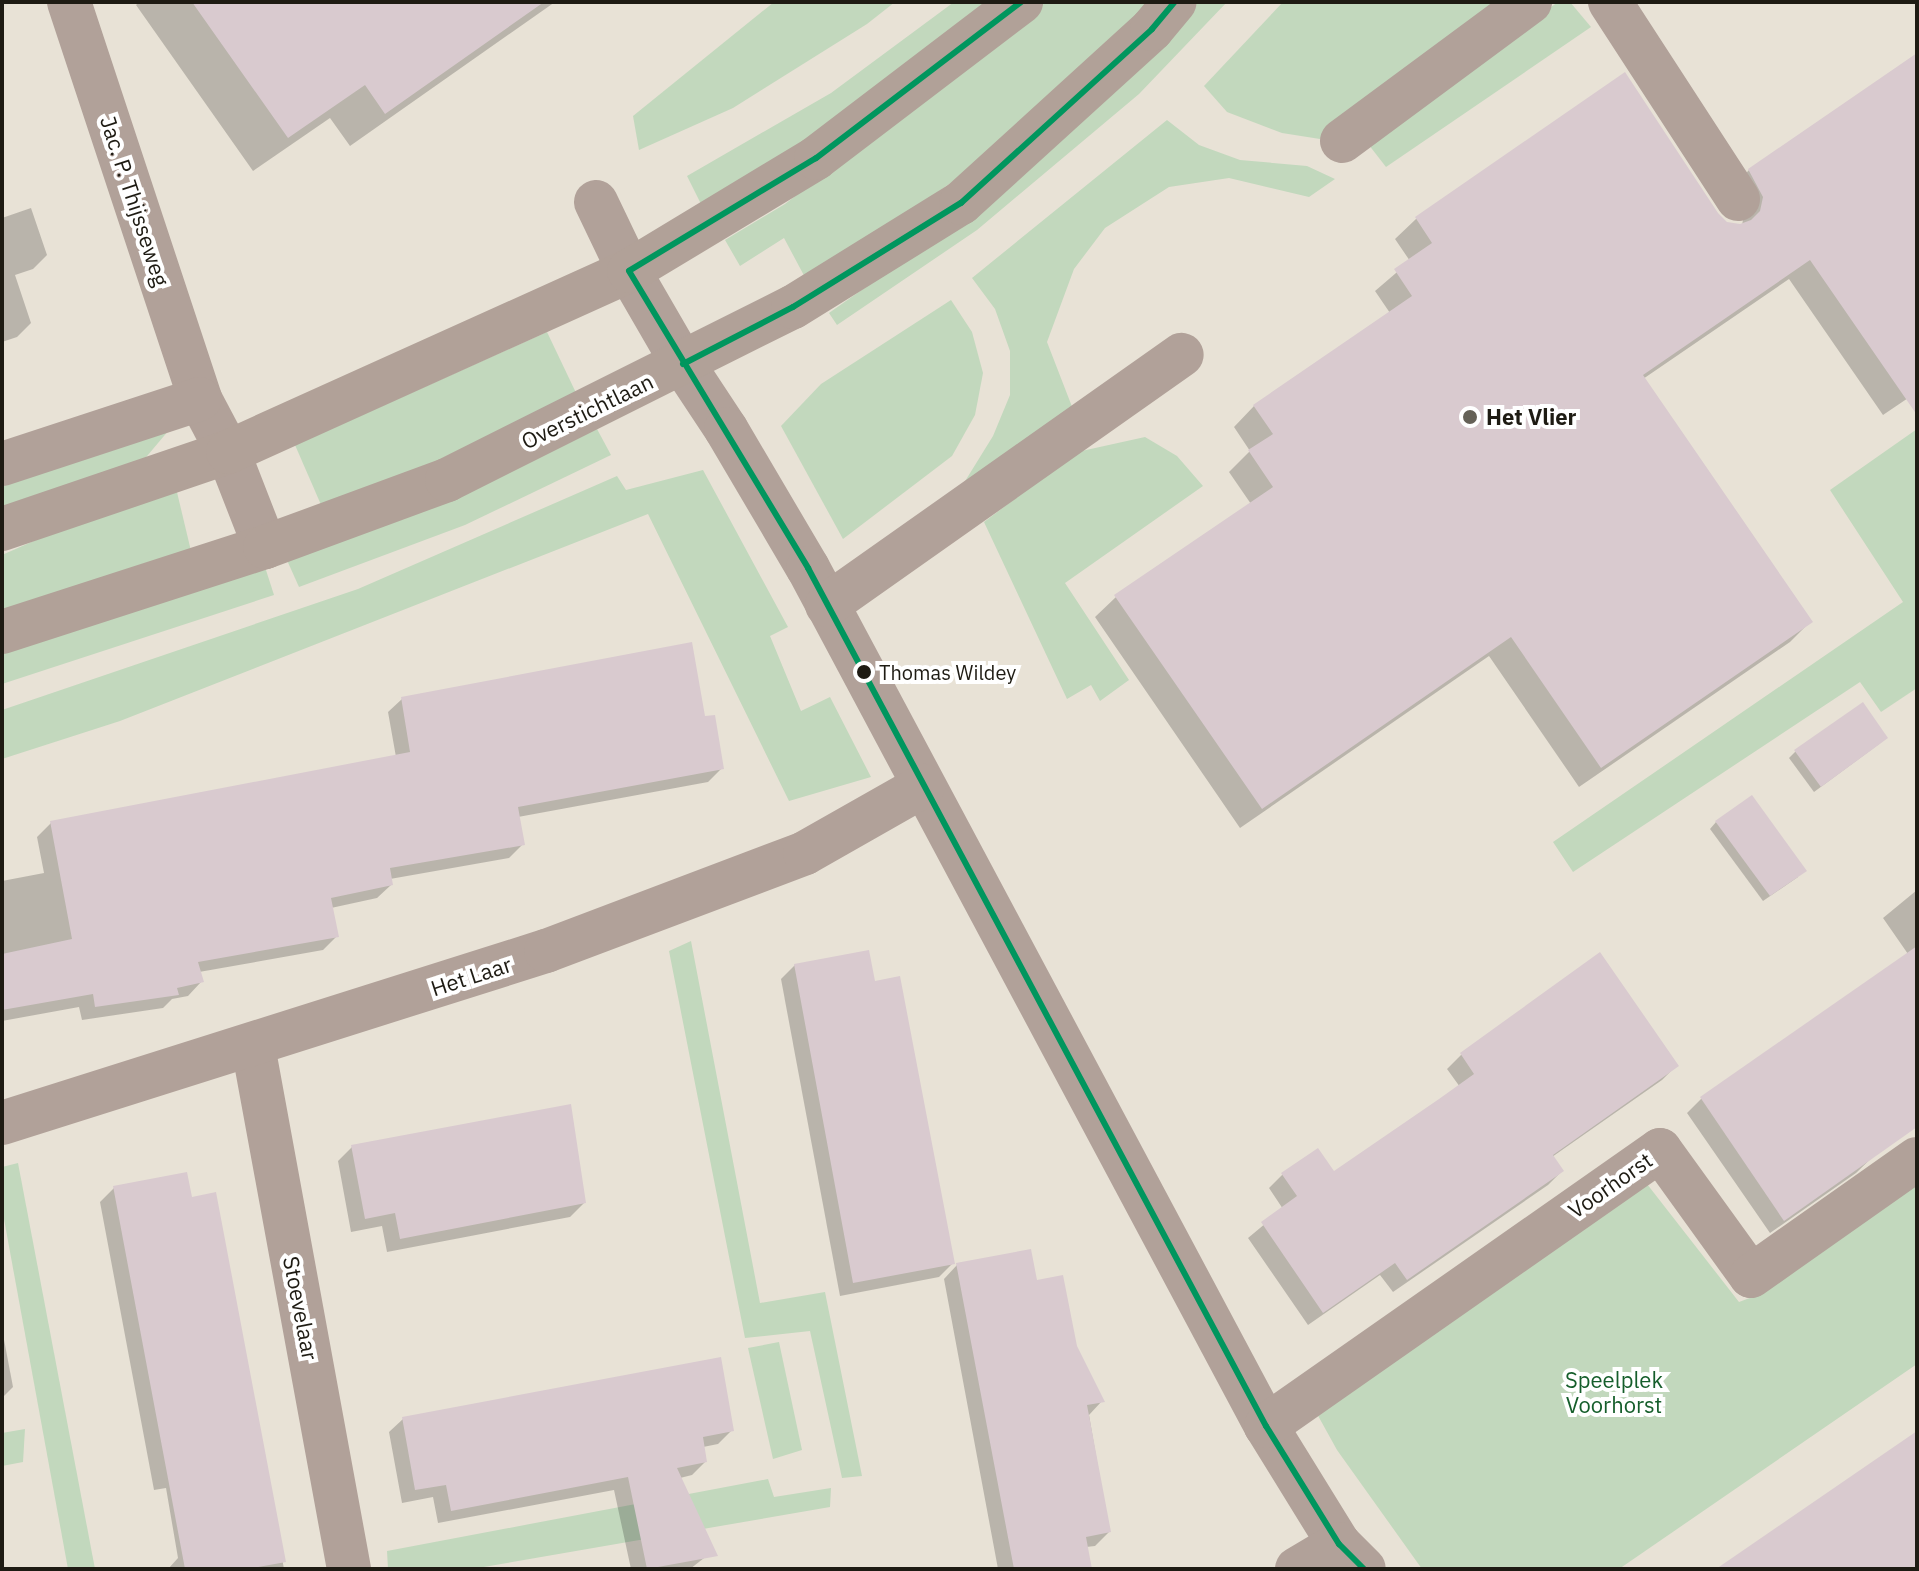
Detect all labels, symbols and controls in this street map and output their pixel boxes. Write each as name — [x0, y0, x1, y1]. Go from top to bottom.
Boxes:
street label: Jac. P. Thijsseweg — [95, 113, 175, 289]
street label: Overstichtlaan — [517, 368, 657, 454]
place label: Het Vlier — [1486, 404, 1576, 430]
marker: Het Vlier — [1461, 408, 1479, 426]
place label: Thomas Wildey — [879, 660, 1016, 684]
marker: Thomas Wildey — [856, 664, 872, 680]
street label: Het Laar — [427, 951, 515, 1001]
street label: Voorhorst — [1563, 1146, 1657, 1224]
street label: Stoevelaar — [278, 1254, 324, 1362]
park label: Speelplek Voorhorst — [1565, 1366, 1663, 1418]

